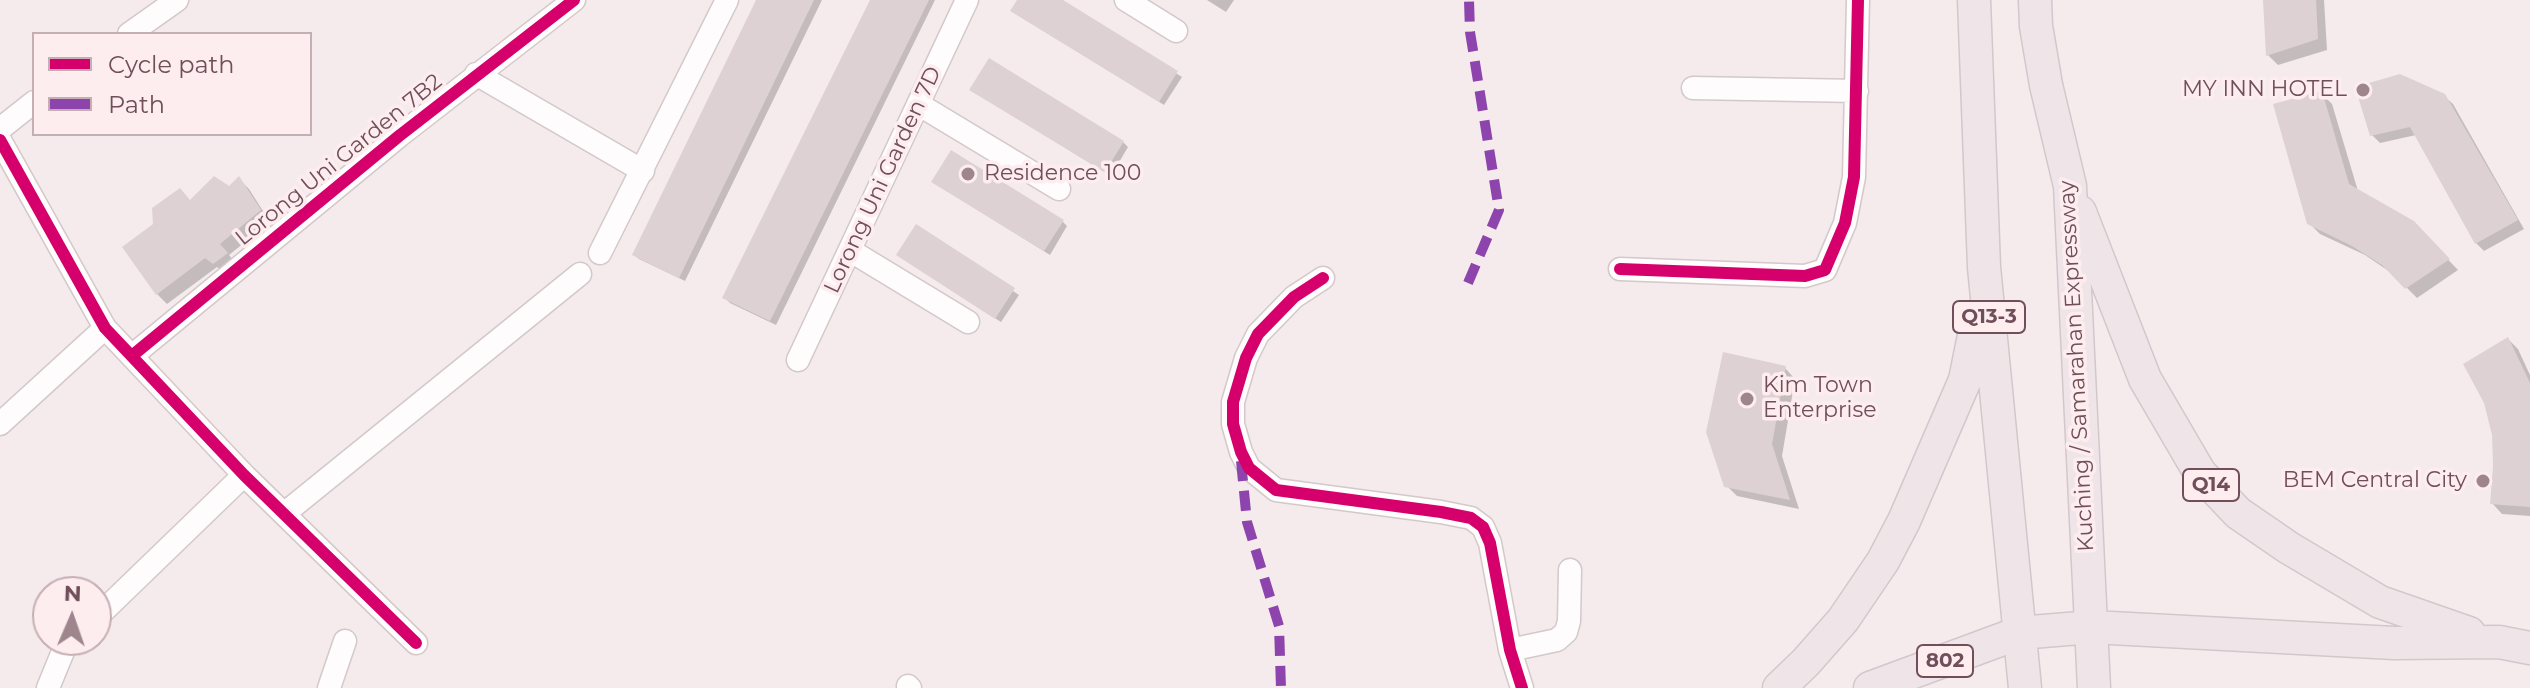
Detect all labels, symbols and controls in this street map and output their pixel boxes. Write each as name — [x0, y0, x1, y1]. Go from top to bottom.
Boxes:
legend — [32, 32, 312, 136]
text: Cycle path — [108, 50, 235, 79]
street label: Lorong Uni Garden 7D — [819, 62, 947, 298]
street label: Lorong Uni Garden 7B2 — [230, 69, 448, 251]
place label: MY INN HOTEL — [2182, 77, 2347, 103]
marker: MY INN HOTEL — [2354, 81, 2372, 99]
text: Path — [108, 90, 165, 119]
place label: Residence 100 — [984, 161, 1141, 187]
marker: Residence 100 — [959, 165, 977, 183]
street label: Kuching / Samarahan Expressway — [2054, 180, 2100, 552]
road number: Q13-3 — [1953, 301, 2025, 333]
place label: Kim Town Enterprise — [1763, 373, 1877, 424]
marker: Kim Town Enterprise — [1738, 390, 1756, 408]
place label: BEM Central City — [2283, 468, 2467, 494]
road number: Q14 — [2183, 469, 2239, 501]
marker: BEM Central City — [2474, 472, 2492, 490]
north arrow — [32, 576, 112, 656]
text: N — [63, 580, 82, 607]
road number: 802 — [1917, 645, 1973, 677]

